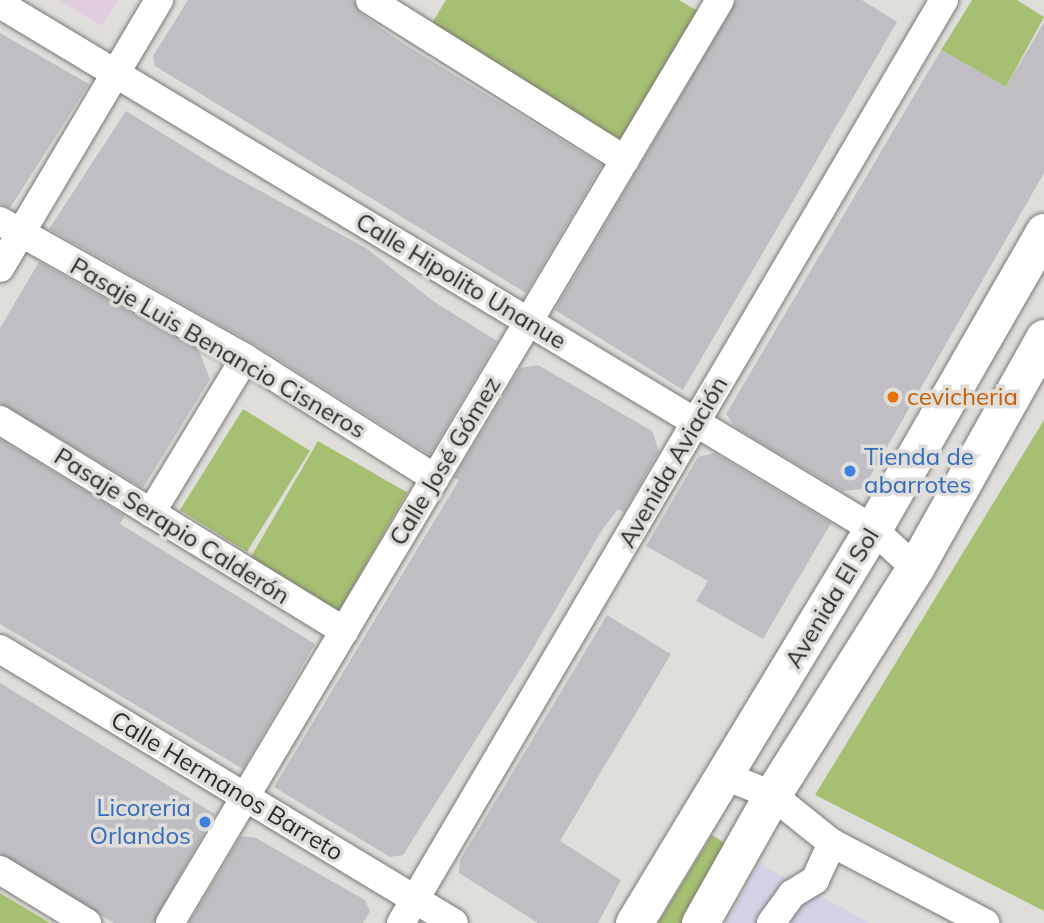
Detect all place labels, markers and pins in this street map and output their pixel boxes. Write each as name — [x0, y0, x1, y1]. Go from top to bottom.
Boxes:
place label: cevicheria — [907, 383, 1018, 411]
marker: cevicheria — [885, 389, 901, 405]
place label: Tienda de abarrotes — [864, 443, 974, 499]
marker: Tienda de abarrotes — [842, 463, 858, 479]
place label: Licoreria Orlandos — [90, 794, 191, 850]
marker: Licoreria Orlandos — [197, 814, 213, 830]

